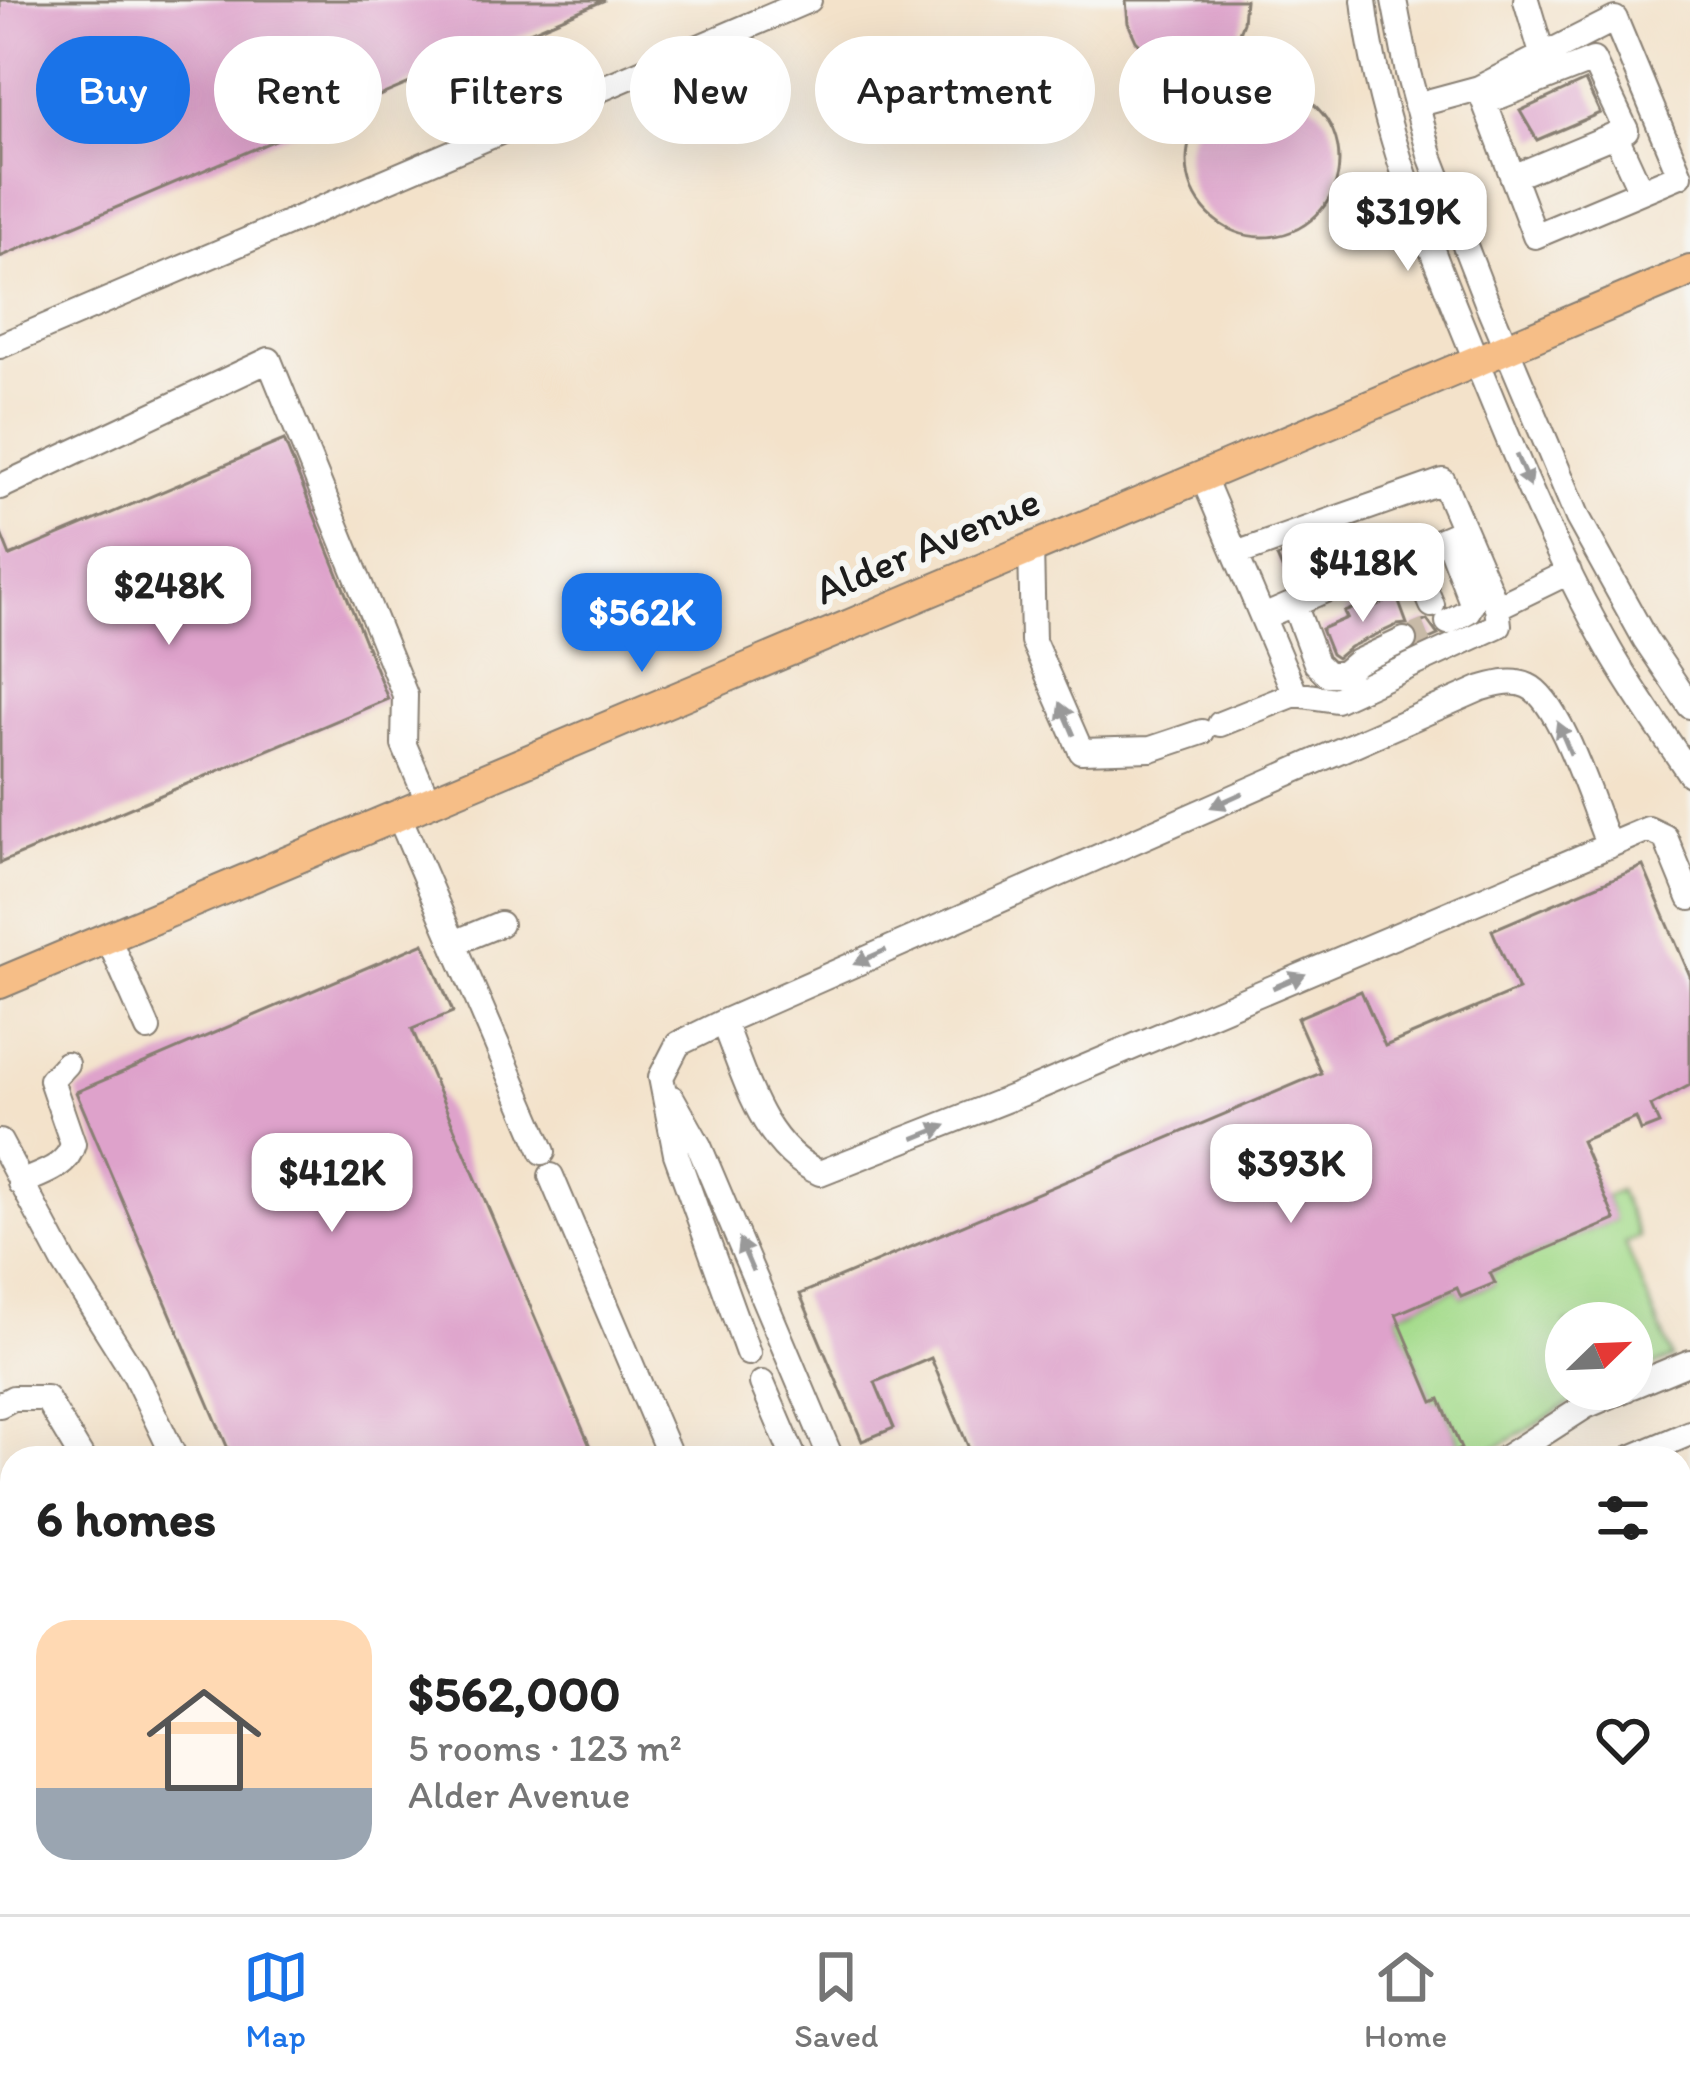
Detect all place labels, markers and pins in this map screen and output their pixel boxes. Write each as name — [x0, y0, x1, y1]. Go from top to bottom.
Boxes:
pin: $319K — [1324, 172, 1492, 274]
pin: $418K — [1279, 523, 1447, 625]
pin: $248K — [85, 546, 253, 648]
pin: $562K — [558, 573, 726, 675]
pin: $393K — [1207, 1124, 1375, 1226]
pin: $412K — [248, 1133, 416, 1235]

